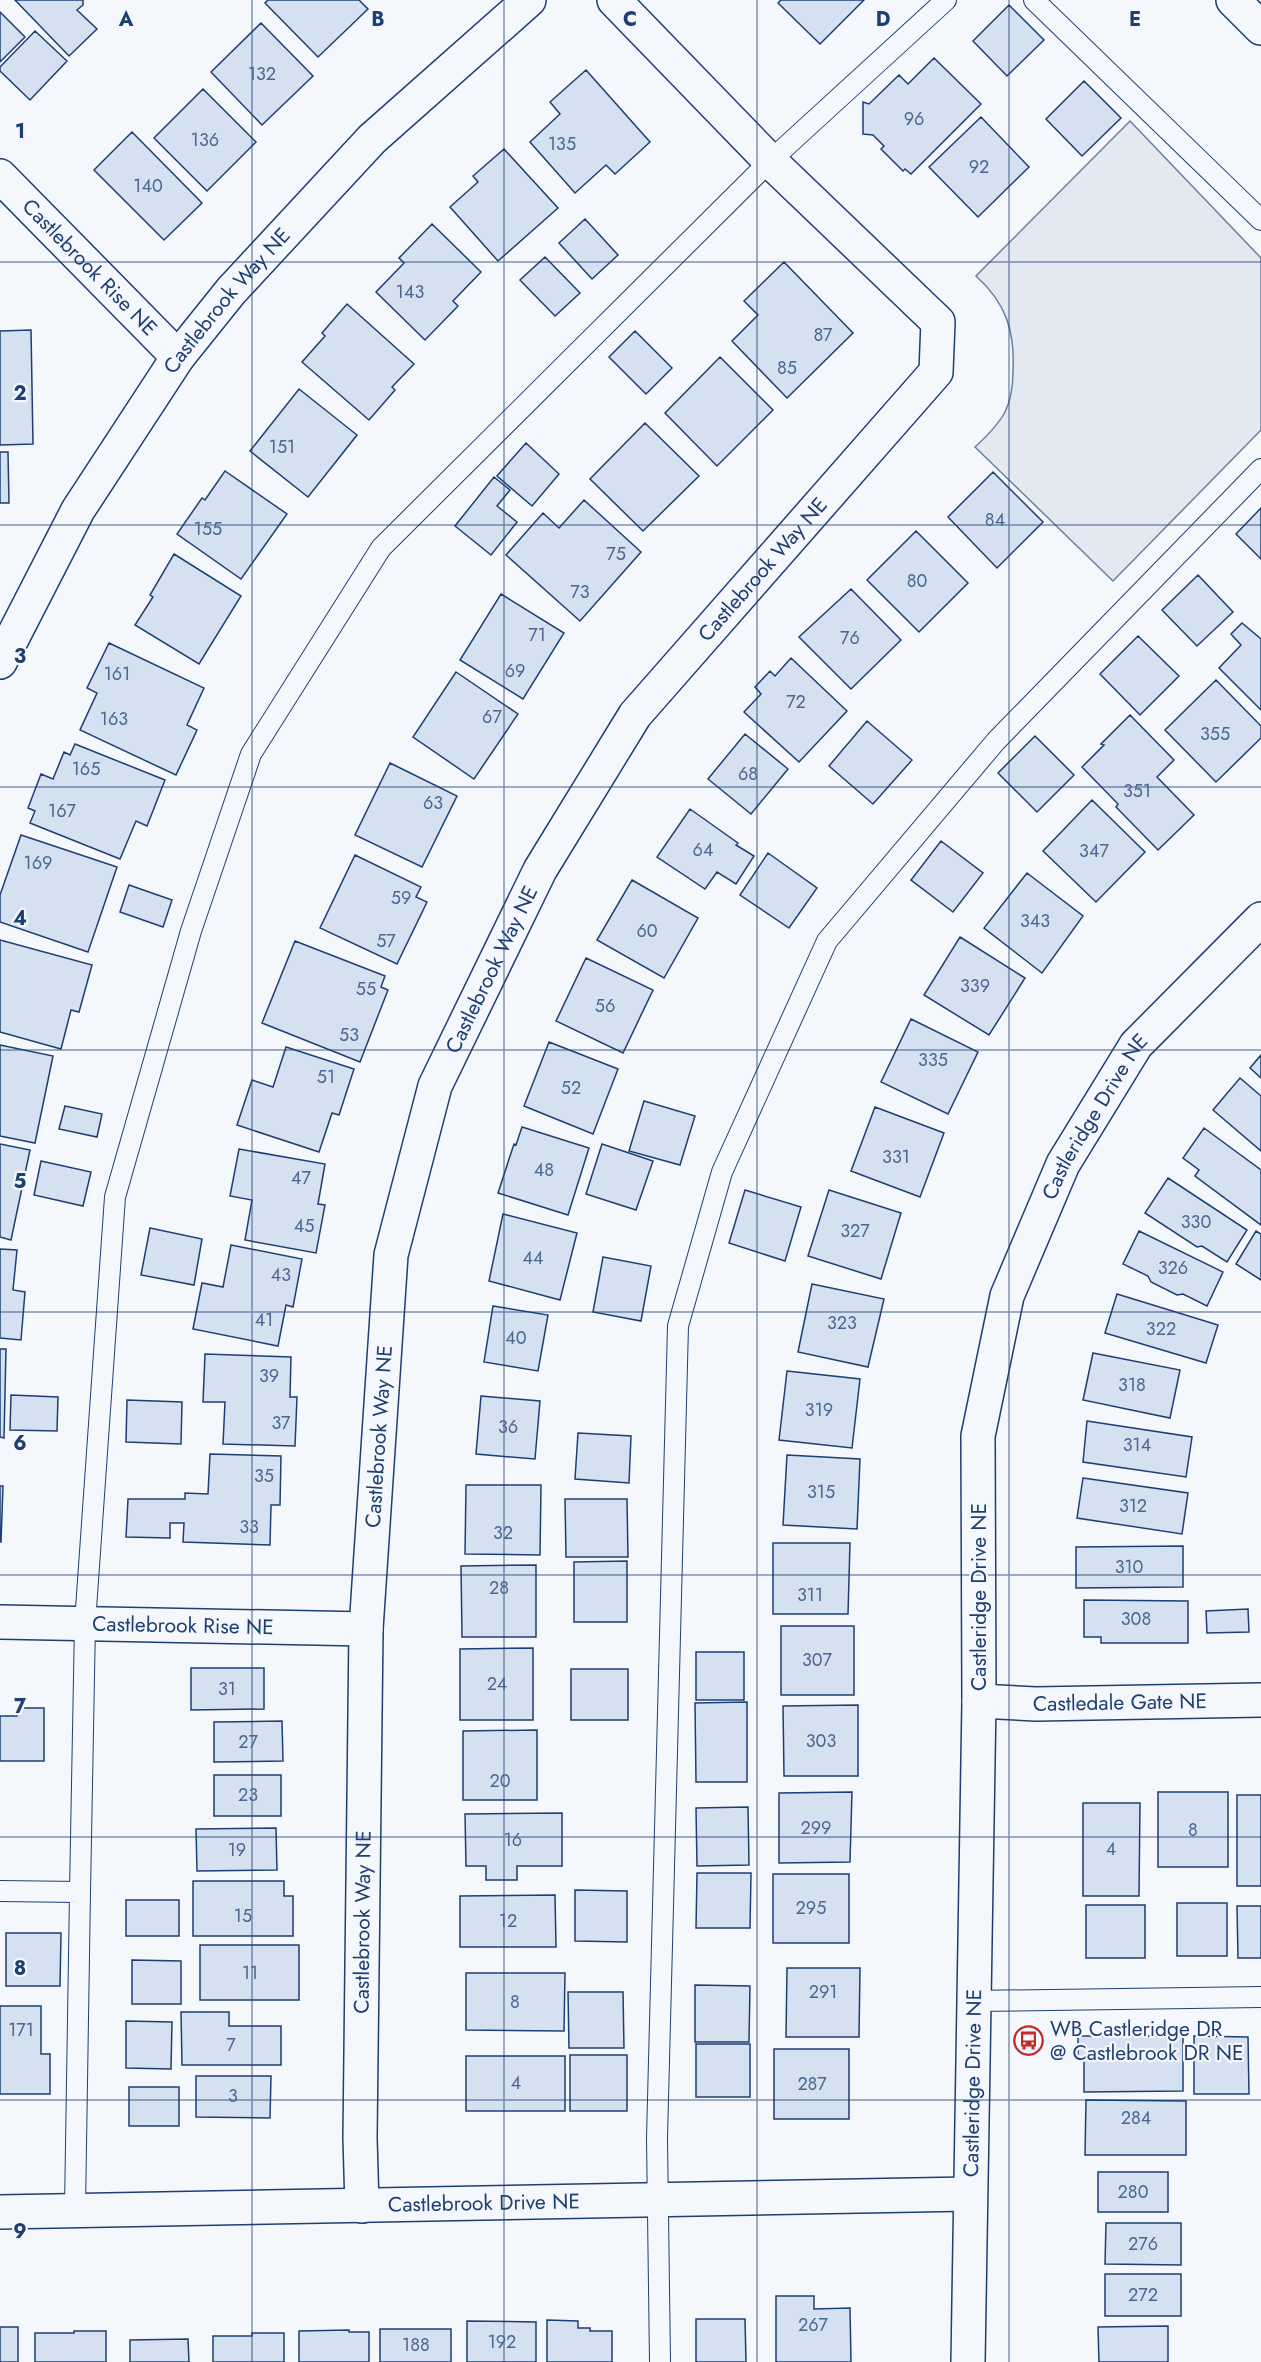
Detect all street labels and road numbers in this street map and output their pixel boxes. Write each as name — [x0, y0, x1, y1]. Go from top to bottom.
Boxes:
street label: Castlebrook Rise NE — [15, 192, 164, 343]
street label: Castlebrook Way NE — [156, 221, 297, 380]
street label: Castlebrook Way NE — [691, 491, 834, 648]
street label: Castlebrook Way NE — [438, 881, 545, 1058]
street label: Castleridge Drive NE — [1034, 1027, 1154, 1204]
street label: Castlebrook Way NE — [358, 1344, 400, 1529]
street label: Castleridge Drive NE — [964, 1503, 994, 1691]
street label: Castlebrook Rise NE — [92, 1609, 274, 1642]
street label: Castledale Gate NE — [1033, 1686, 1207, 1719]
street label: Castlebrook Way NE — [346, 1830, 379, 2014]
street label: Castleridge Drive NE — [956, 1989, 989, 2177]
street label: Castlebrook Drive NE — [388, 2186, 580, 2220]

